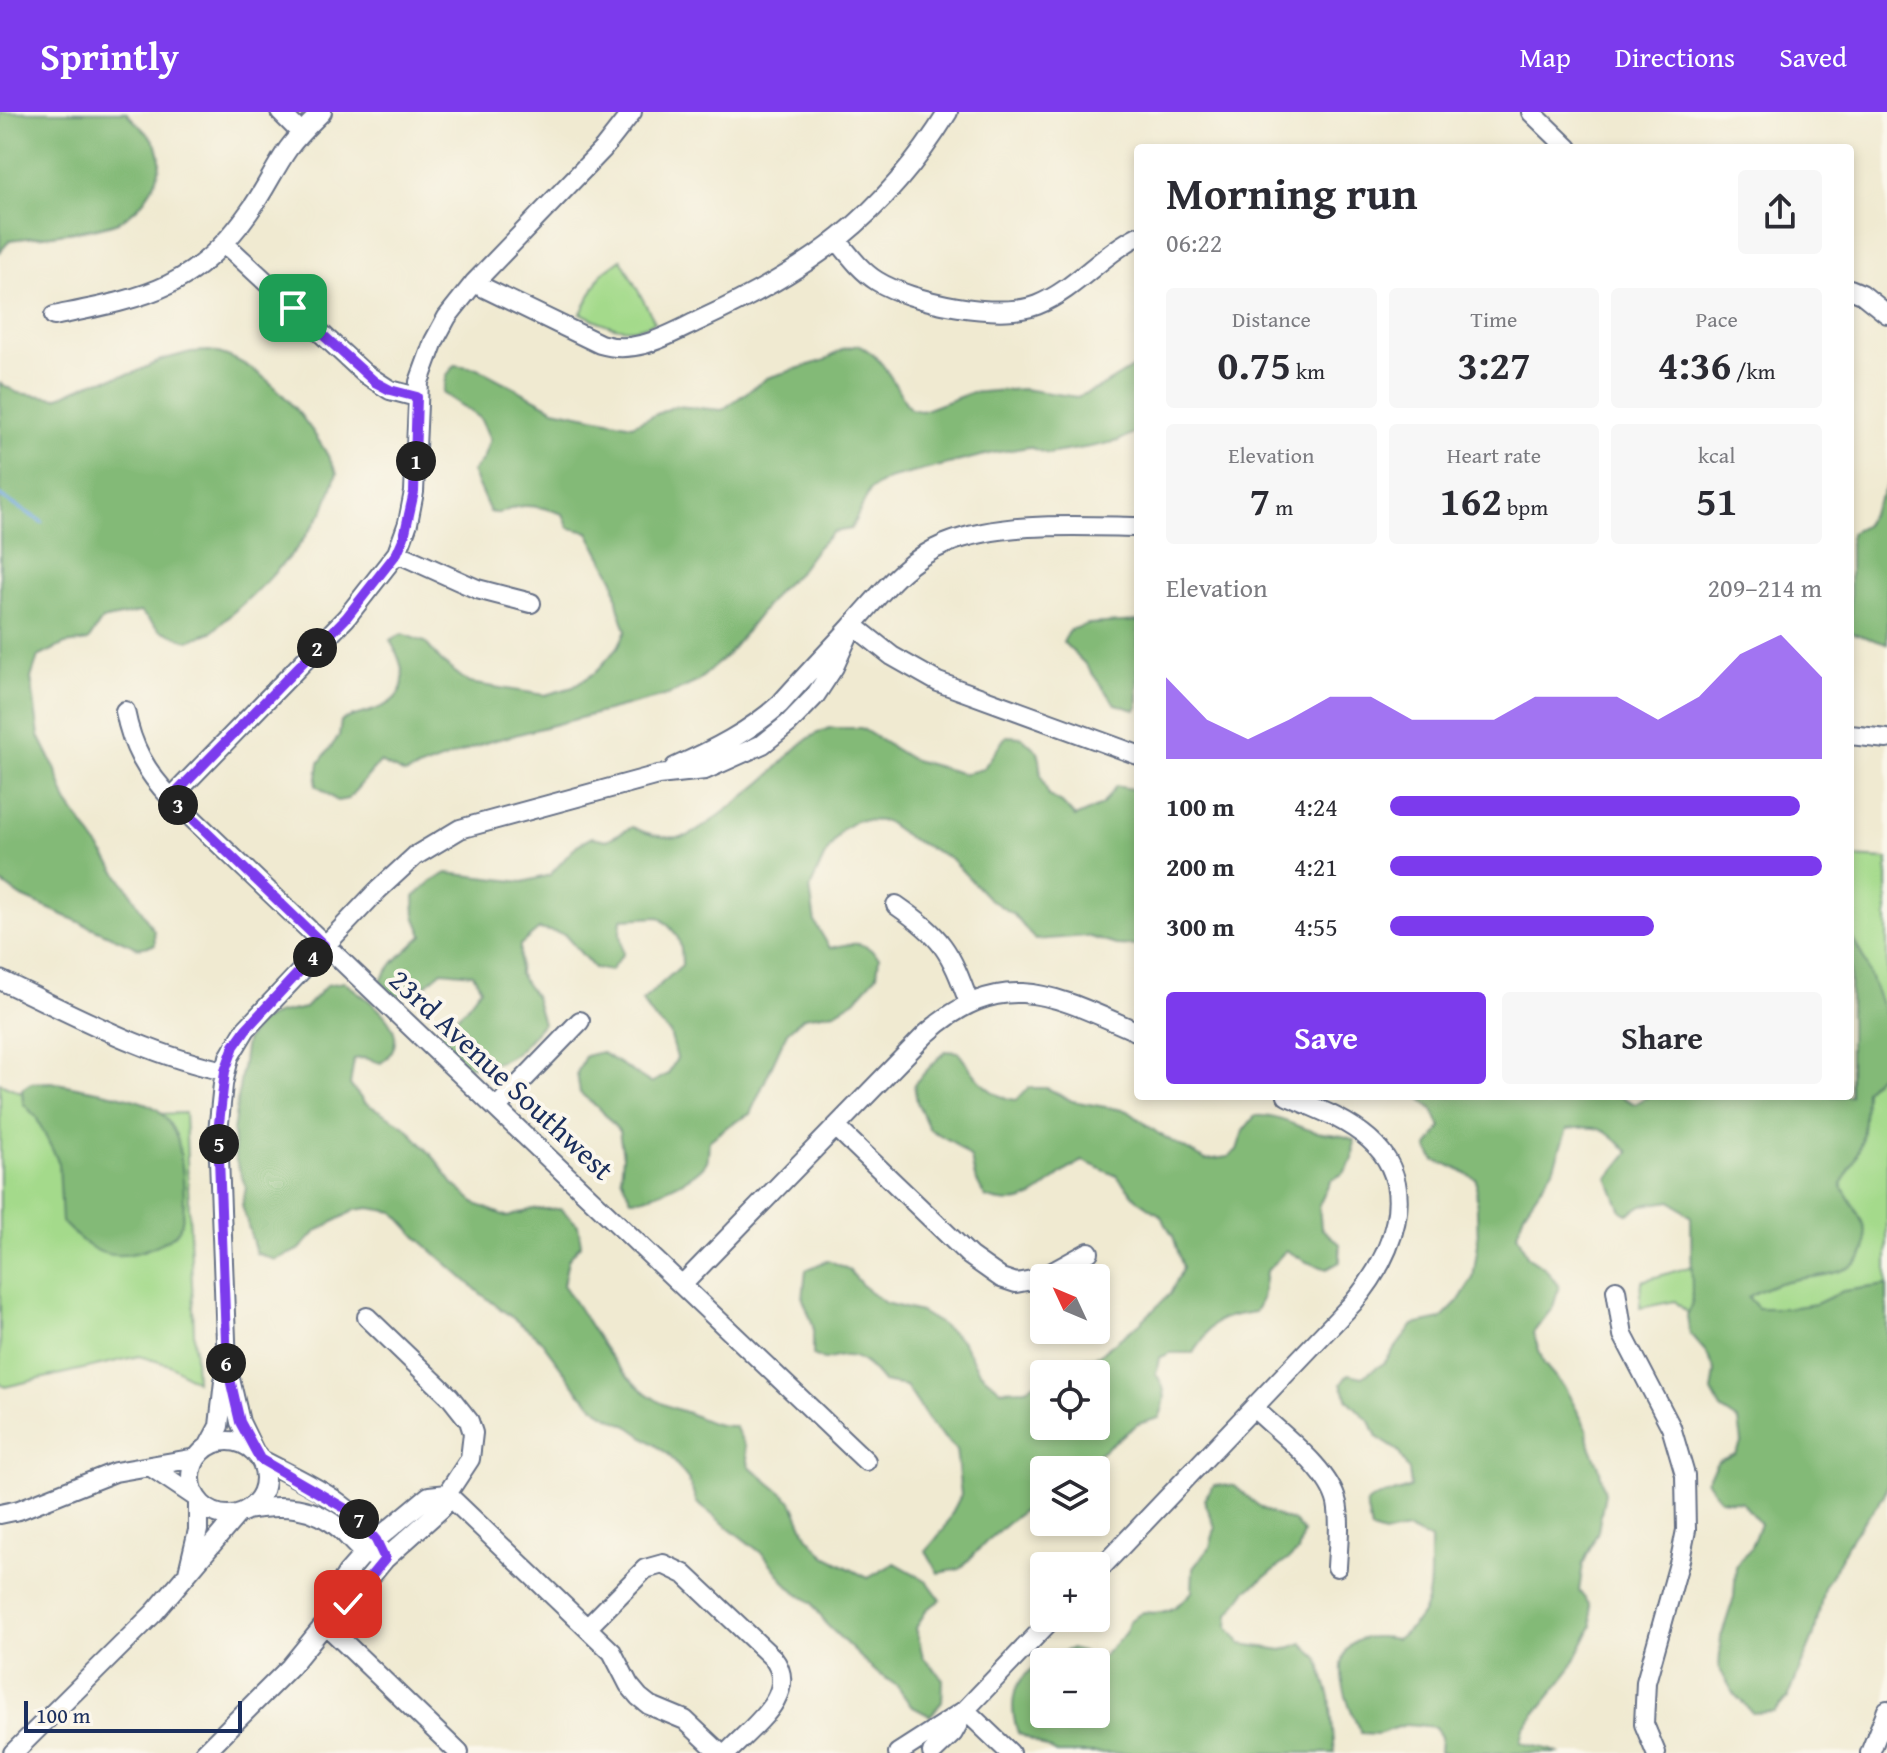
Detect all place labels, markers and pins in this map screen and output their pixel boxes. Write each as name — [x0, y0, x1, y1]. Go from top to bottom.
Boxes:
pin — [259, 274, 327, 342]
pin: 1 — [396, 441, 436, 481]
pin: 2 — [297, 628, 337, 668]
pin: 3 — [158, 785, 198, 825]
pin: 4 — [293, 937, 333, 977]
pin: 5 — [199, 1124, 239, 1164]
pin: 6 — [206, 1343, 246, 1383]
pin: 7 — [339, 1499, 379, 1539]
pin — [314, 1570, 382, 1638]

